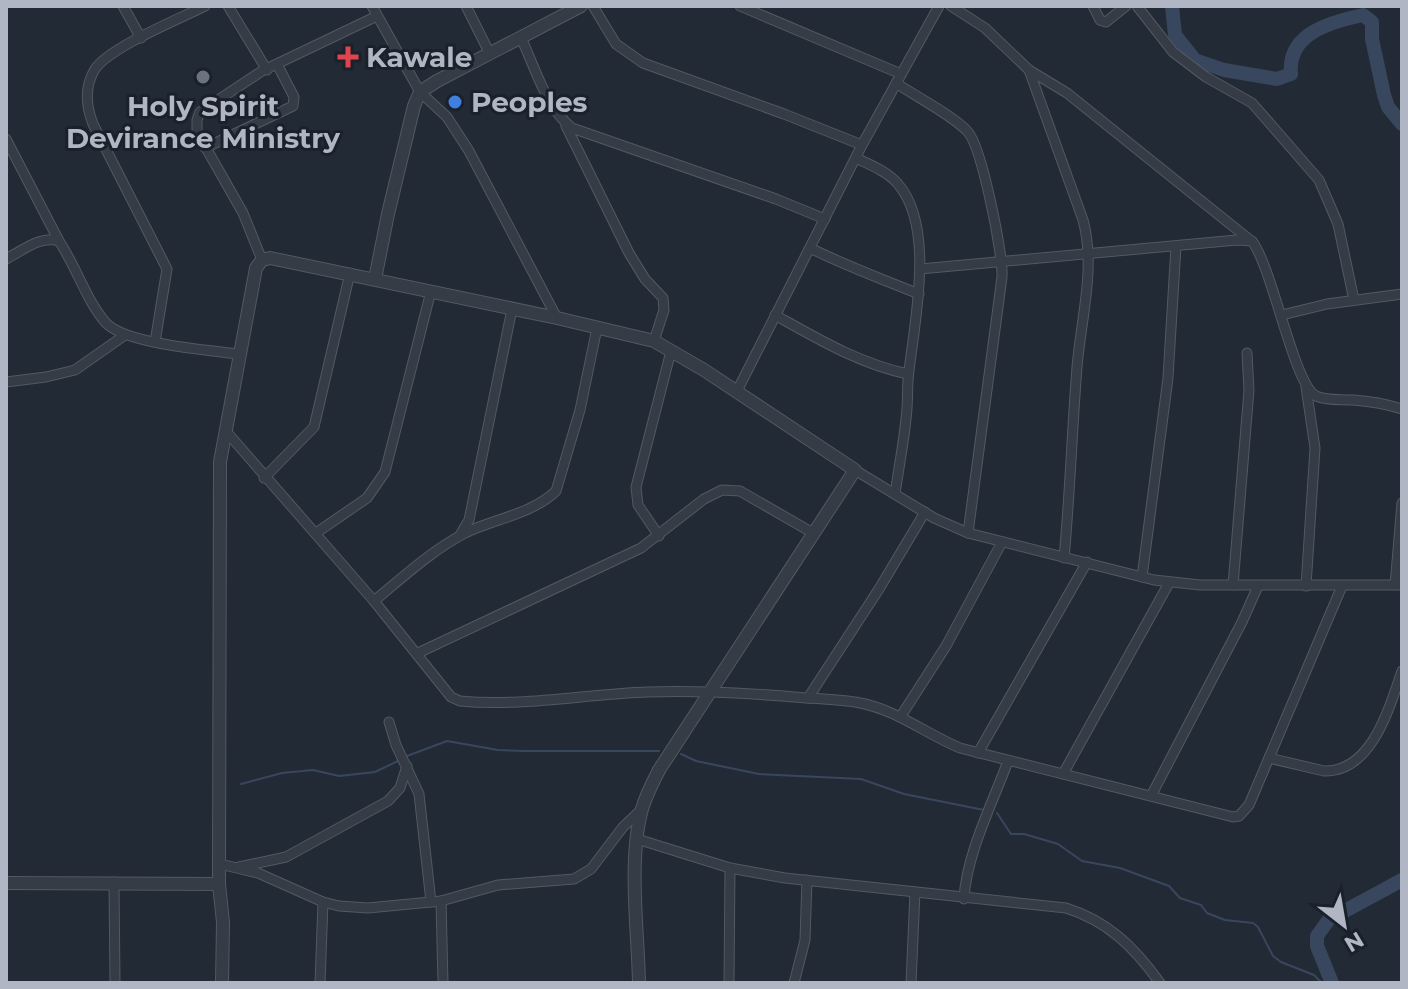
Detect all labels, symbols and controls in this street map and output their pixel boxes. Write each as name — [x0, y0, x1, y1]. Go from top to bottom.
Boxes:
place label: Kawale — [366, 40, 472, 74]
marker: Kawale — [337, 46, 359, 68]
marker: Holy Spirit Devirance Ministry — [194, 68, 212, 86]
place label: Peoples — [471, 85, 588, 119]
place label: Holy Spirit Devirance Ministry — [66, 89, 340, 155]
marker: Peoples — [446, 93, 464, 111]
north arrow — [1304, 885, 1384, 965]
text: N — [1339, 926, 1369, 958]

